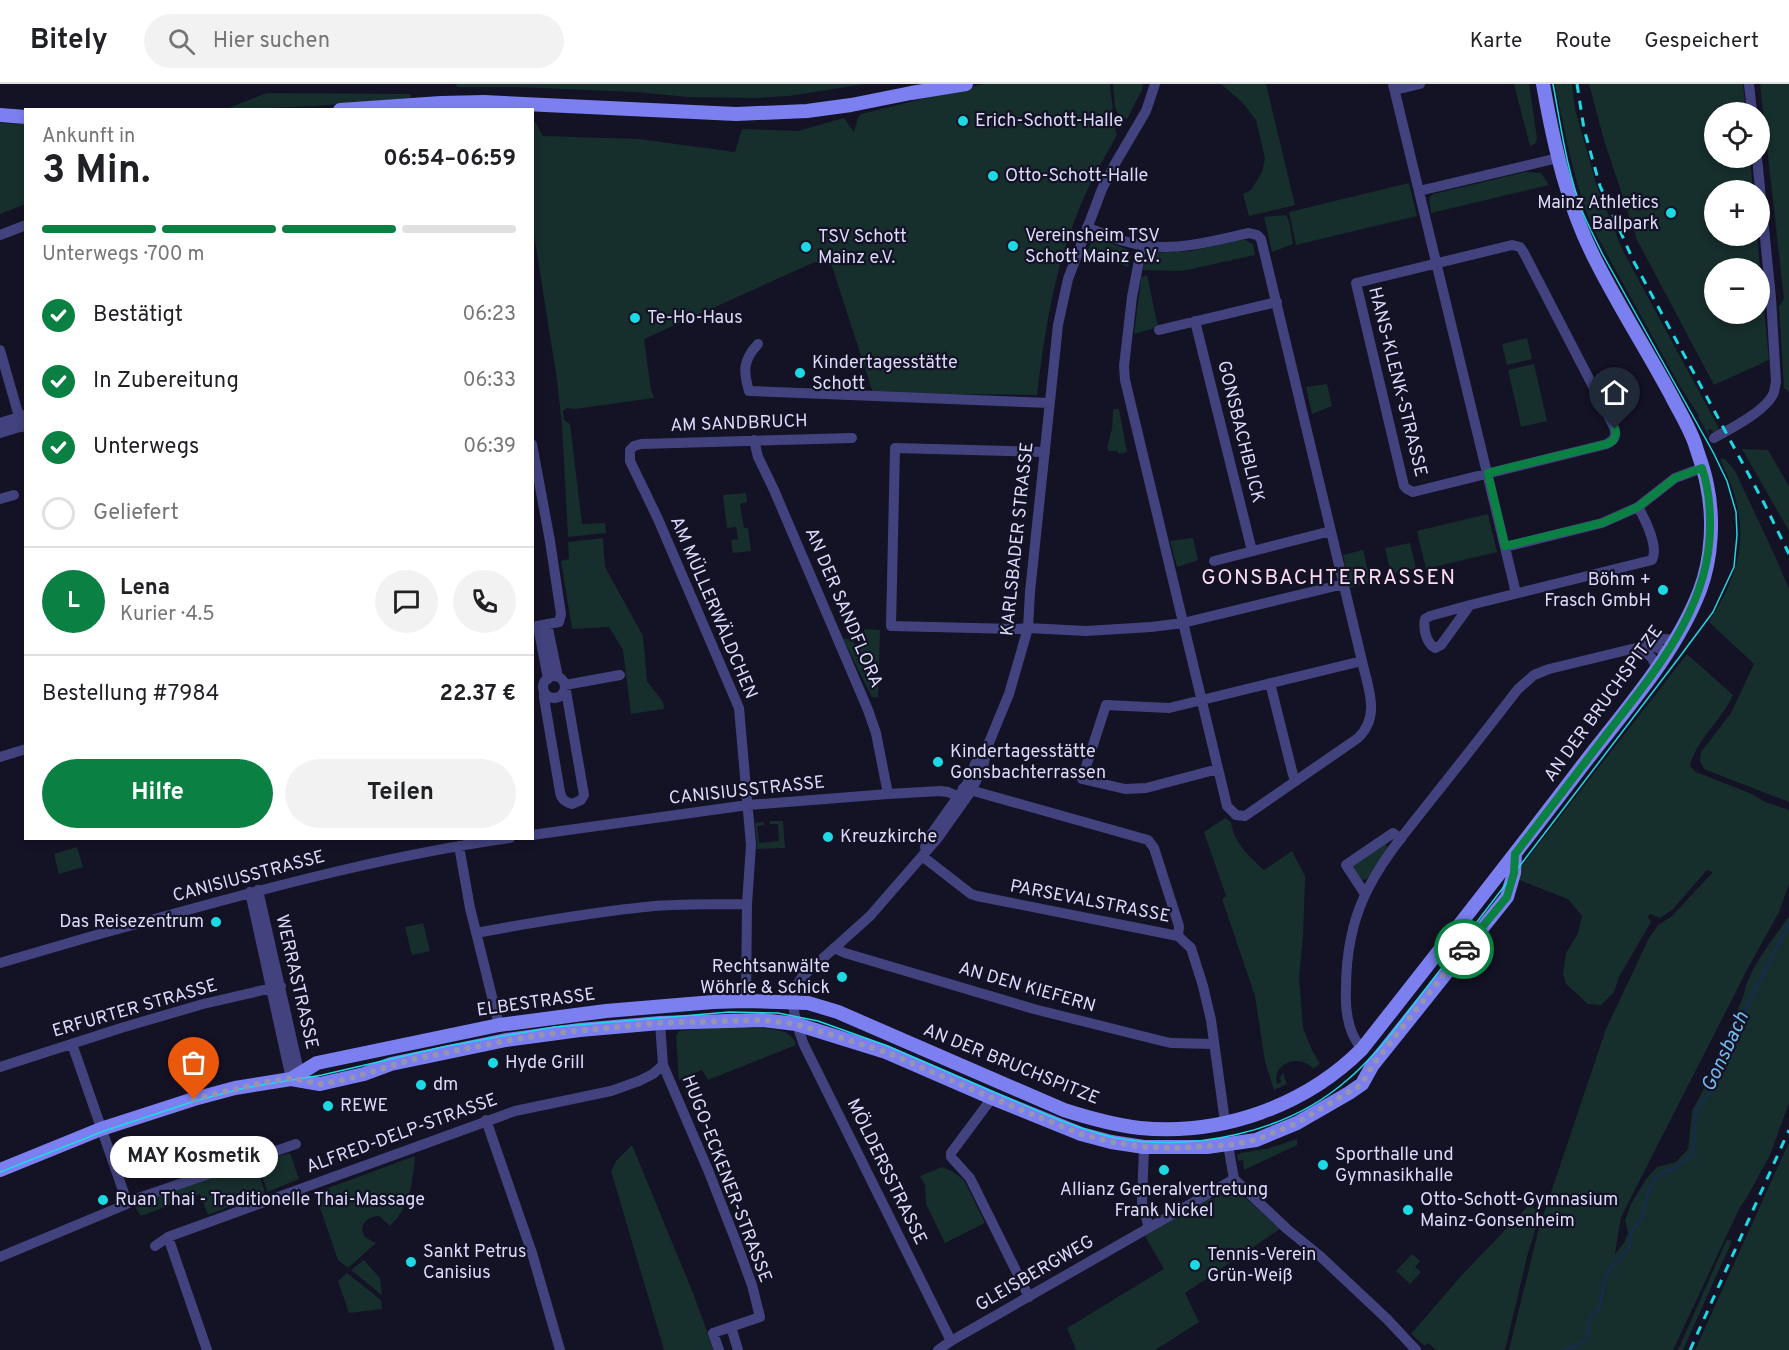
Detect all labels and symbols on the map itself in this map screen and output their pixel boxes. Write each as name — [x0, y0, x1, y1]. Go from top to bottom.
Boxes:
place label: Erich-Schott-Halle — [975, 110, 1123, 133]
marker: Erich-Schott-Halle — [956, 114, 970, 128]
place label: Otto-Schott-Halle — [1005, 165, 1148, 188]
marker: Otto-Schott-Halle — [986, 169, 1000, 183]
place label: Mainz Athletics Ballpark — [1537, 192, 1659, 236]
marker: Mainz Athletics Ballpark — [1664, 206, 1678, 220]
place label: Vereinsheim TSV Schott Mainz e.V. — [1025, 225, 1160, 269]
place label: TSV Schott Mainz e.V. — [818, 226, 907, 270]
marker: Vereinsheim TSV Schott Mainz e.V. — [1006, 239, 1020, 253]
marker: TSV Schott Mainz e.V. — [799, 240, 813, 254]
street label: HANS-KLENK-STRASSE — [1362, 285, 1432, 479]
place label: Te-Ho-Haus — [647, 307, 743, 330]
marker: Te-Ho-Haus — [628, 311, 642, 325]
place label: Kindertagesstätte Schott — [812, 352, 958, 396]
street label: GONSBACHBLICK — [1211, 358, 1269, 506]
marker: Kindertagesstätte Schott — [793, 366, 807, 380]
pin — [1589, 367, 1640, 429]
street label: AM SANDBRUCH — [670, 410, 808, 438]
street label: KARLSBADER STRASSE — [996, 441, 1040, 637]
street label: AM MÜLLERWÄLDCHEN — [664, 513, 764, 703]
street label: AN DER SANDFLORA — [799, 524, 887, 692]
district label: GONSBACHTERRASSEN — [1201, 565, 1457, 592]
place label: Böhm + Frasch GmbH — [1544, 569, 1651, 613]
marker: Böhm + Frasch GmbH — [1656, 583, 1670, 597]
street label: AN DER BRUCHSPITZE — [1539, 621, 1669, 787]
place label: Kindertagesstätte Gonsbachterrassen — [950, 741, 1106, 785]
marker: Kindertagesstätte Gonsbachterrassen — [931, 755, 945, 769]
street label: CANISIUSSTRASSE — [668, 771, 826, 811]
place label: Kreuzkirche — [840, 826, 937, 849]
marker: Kreuzkirche — [821, 830, 835, 844]
street label: CANISIUSSTRASSE — [170, 846, 328, 908]
street label: PARSEVALSTRASSE — [1008, 875, 1172, 929]
place label: Das Reisezentrum — [59, 911, 204, 934]
street label: WERRASTRASSE — [269, 912, 323, 1052]
marker: Das Reisezentrum — [209, 915, 223, 929]
courier — [1434, 919, 1494, 979]
place label: Rechtsanwälte Wöhrle & Schick — [700, 956, 830, 1000]
street label: AN DEN KIEFERN — [956, 957, 1098, 1019]
marker: Rechtsanwälte Wöhrle & Schick — [835, 970, 849, 984]
street label: ERFURTER STRASSE — [50, 974, 220, 1044]
street label: ELBESTRASSE — [475, 983, 597, 1023]
water label: Gonsbach — [1696, 1008, 1756, 1096]
street label: AN DER BRUCHSPITZE — [920, 1019, 1102, 1111]
pin — [168, 1037, 219, 1099]
place label: Hyde Grill — [505, 1052, 584, 1075]
marker: Hyde Grill — [486, 1056, 500, 1070]
street label: HUGO-ECKENER-STRASSE — [676, 1072, 776, 1286]
place label: dm — [433, 1074, 458, 1097]
marker: dm — [414, 1078, 428, 1092]
street label: ALFRED-DELP-STRASSE — [303, 1089, 501, 1179]
street label: MÖLDERSSTRASSE — [841, 1094, 933, 1249]
place label: REWE — [340, 1095, 388, 1118]
marker: REWE — [321, 1099, 335, 1113]
callout: MAY Kosmetik — [110, 1135, 278, 1177]
place label: Sporthalle und Gymnasikhalle — [1335, 1144, 1454, 1188]
marker: Sporthalle und Gymnasikhalle — [1316, 1158, 1330, 1172]
marker: Allianz Generalvertretung Frank Nickel — [1157, 1163, 1171, 1177]
place label: Allianz Generalvertretung Frank Nickel — [1060, 1179, 1268, 1223]
place label: Ruan Thai - Traditionelle Thai-Massage — [115, 1189, 425, 1212]
place label: Otto-Schott-Gymnasium Mainz-Gonsenheim — [1420, 1189, 1618, 1233]
marker: Ruan Thai - Traditionelle Thai-Massage — [96, 1193, 110, 1207]
marker: Otto-Schott-Gymnasium Mainz-Gonsenheim — [1401, 1203, 1415, 1217]
street label: GLEISBERGWEG — [972, 1231, 1098, 1317]
place label: Sankt Petrus Canisius — [423, 1241, 526, 1285]
place label: Tennis-Verein Grün-Weiß — [1207, 1244, 1316, 1288]
marker: Sankt Petrus Canisius — [404, 1255, 418, 1269]
marker: Tennis-Verein Grün-Weiß — [1188, 1258, 1202, 1272]

